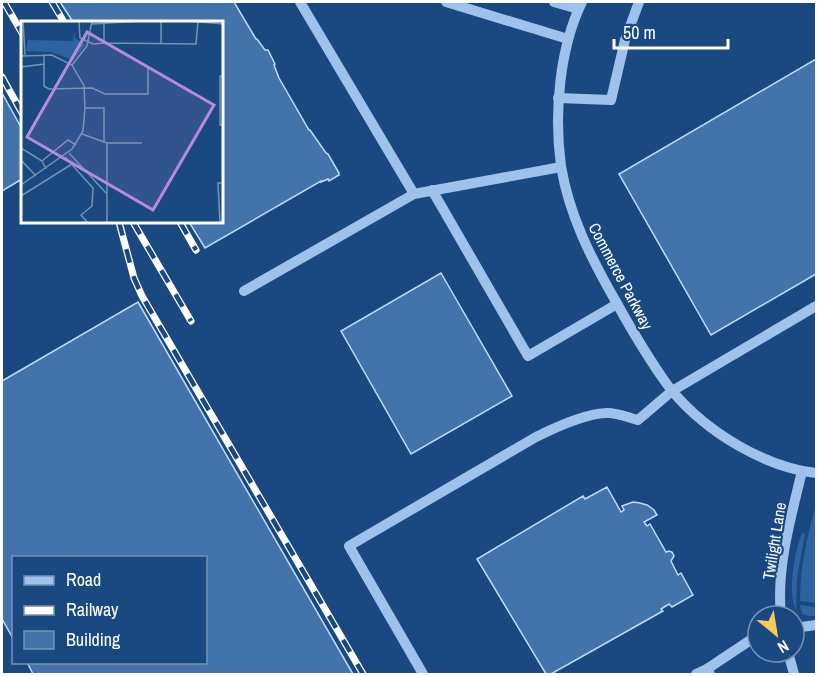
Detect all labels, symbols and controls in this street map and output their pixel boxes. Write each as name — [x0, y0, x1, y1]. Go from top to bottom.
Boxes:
scale bar — [614, 12, 728, 50]
text: 50 m — [623, 20, 656, 45]
inset map — [21, 21, 224, 224]
street label: Commerce Parkway — [584, 219, 659, 334]
street label: Twilight Lane — [757, 501, 791, 581]
legend — [12, 556, 207, 664]
text: Road — [66, 567, 101, 592]
text: Railway — [66, 597, 119, 622]
north arrow — [746, 604, 806, 664]
text: Building — [66, 627, 121, 652]
text: N — [774, 635, 793, 659]

